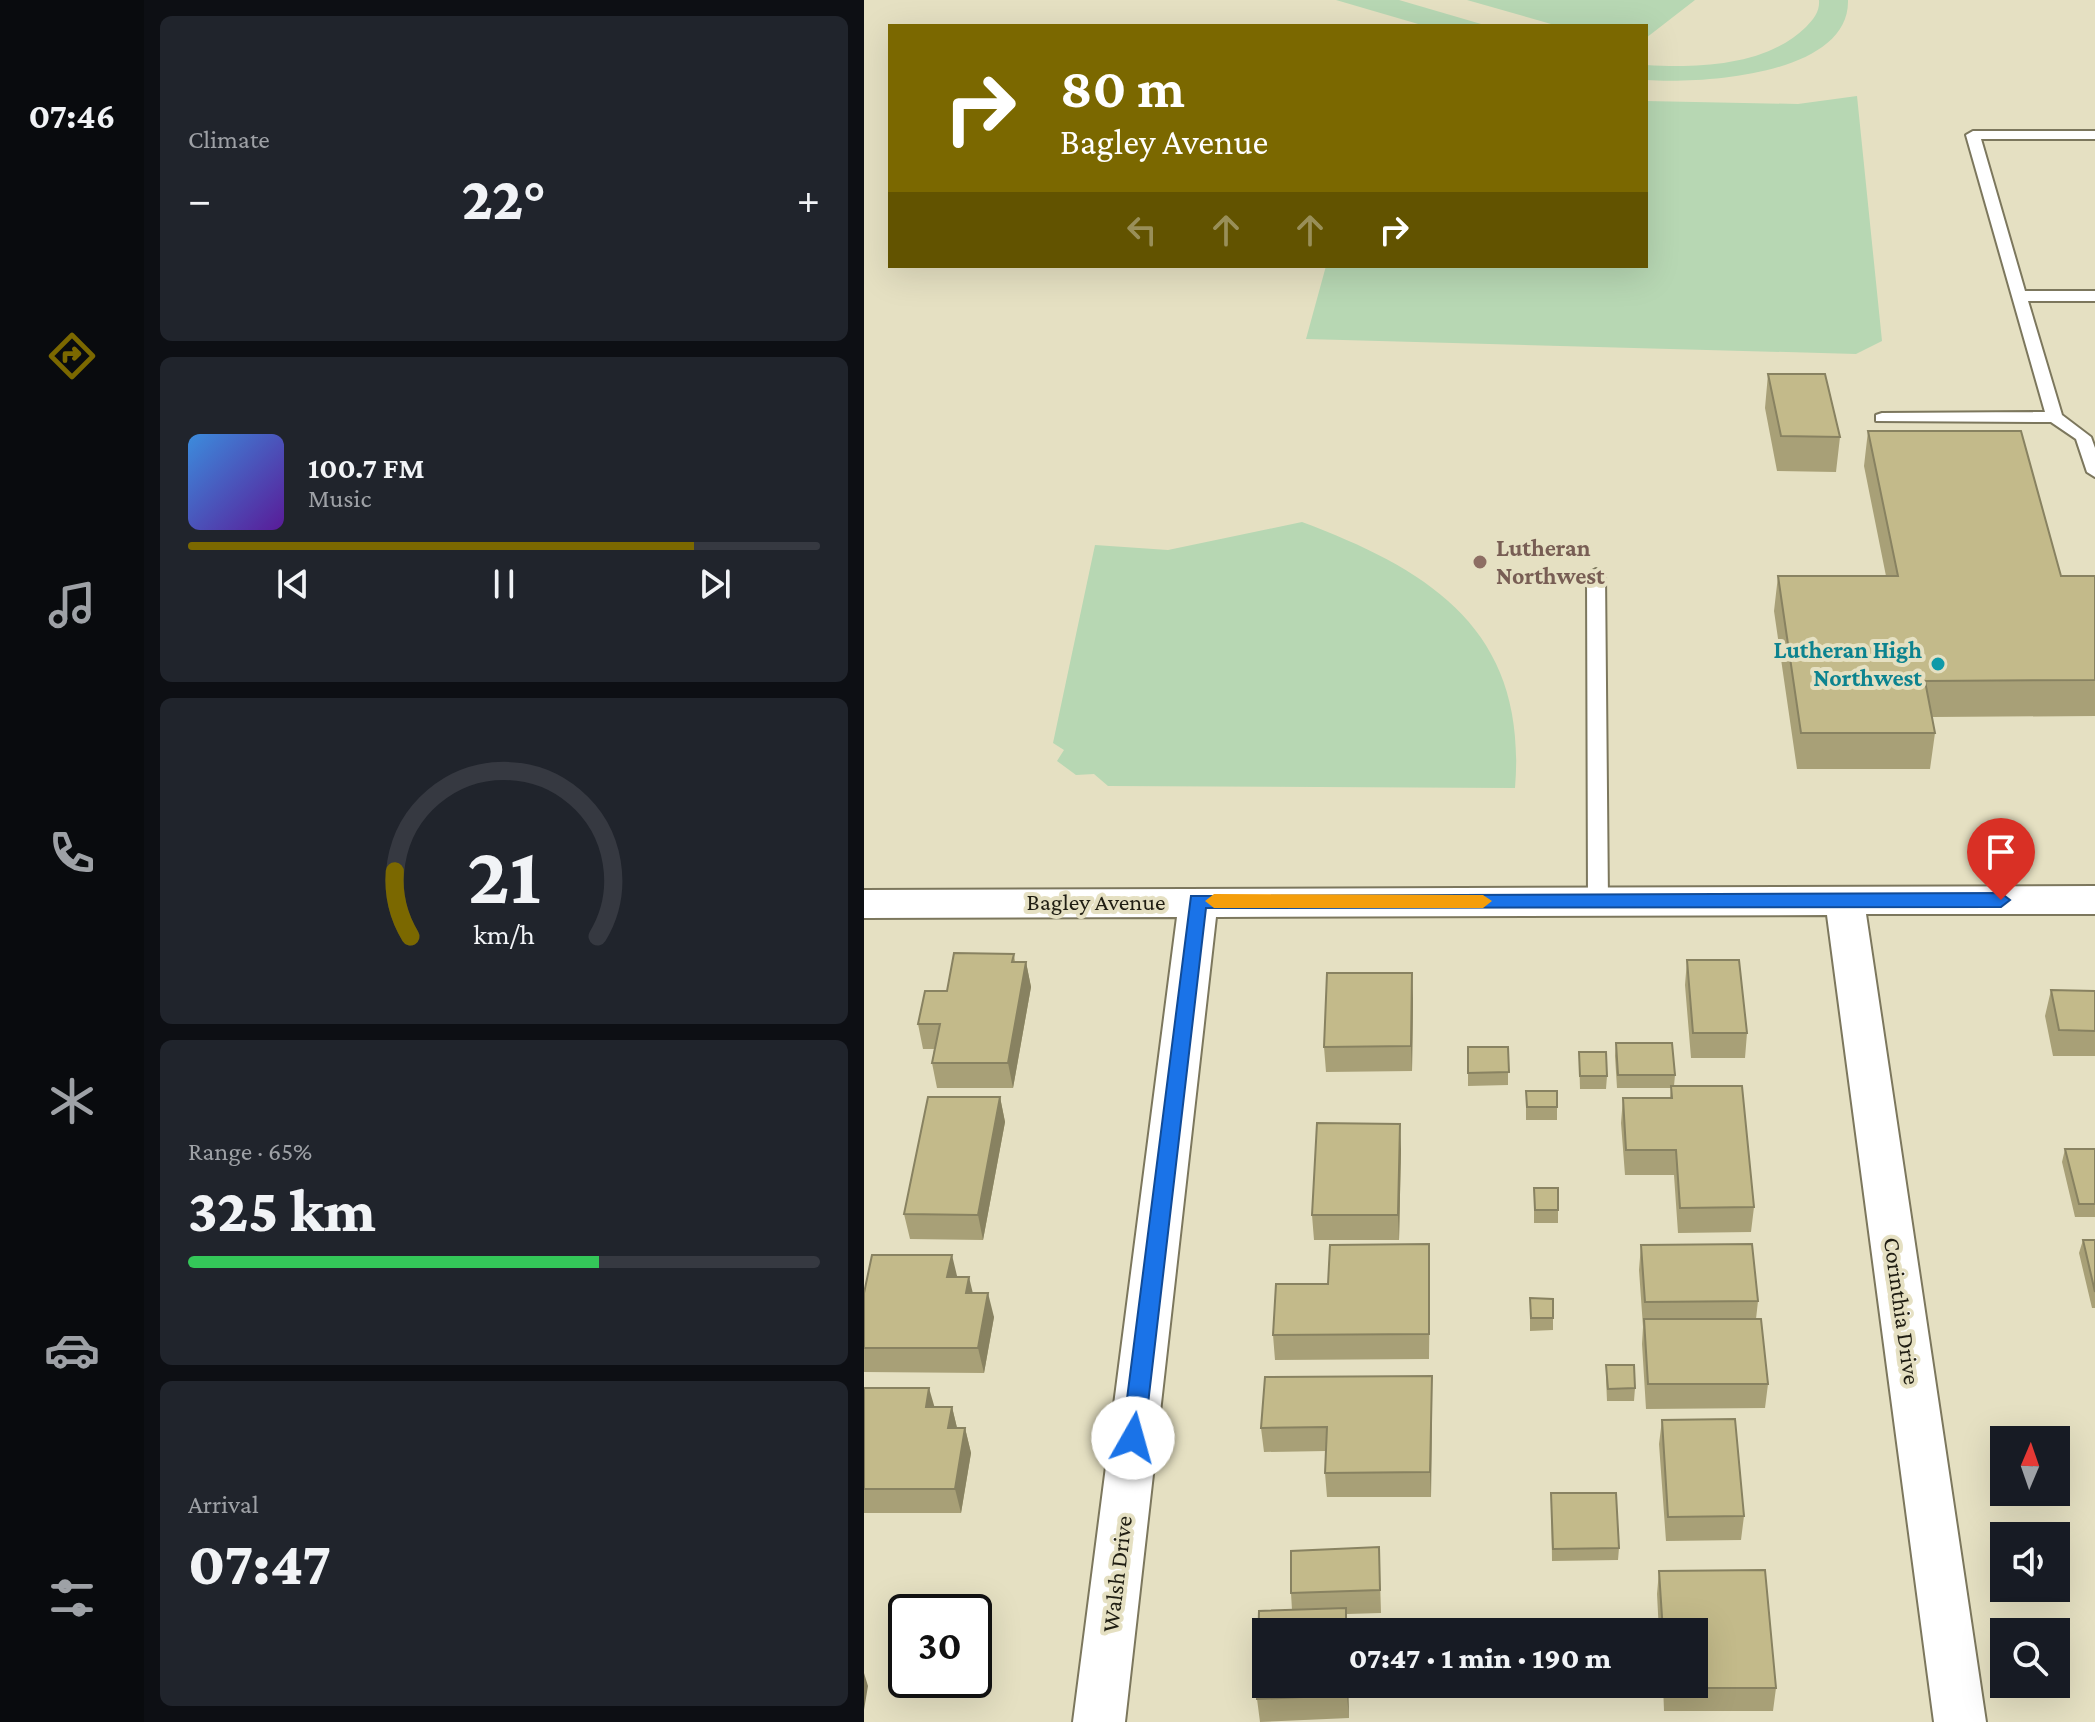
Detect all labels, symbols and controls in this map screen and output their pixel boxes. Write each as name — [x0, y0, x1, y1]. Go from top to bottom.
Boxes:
icon: right — [928, 56, 1032, 160]
text: 80 m — [1060, 57, 1185, 119]
text: 07:46 — [29, 96, 115, 136]
text: Bagley Avenue — [1060, 122, 1268, 162]
text: Climate — [188, 125, 270, 154]
text: 22° — [462, 165, 546, 232]
text: − — [188, 175, 211, 223]
text: + — [797, 175, 820, 223]
icon: left — [1120, 208, 1164, 252]
icon: ahead — [1204, 208, 1248, 252]
icon: ahead — [1288, 208, 1332, 252]
icon: right — [1372, 208, 1416, 252]
icon: directions — [44, 328, 100, 384]
text: 100.7 FM — [308, 451, 425, 484]
text: Music — [308, 484, 371, 513]
place label: Lutheran Northwest — [1496, 534, 1605, 589]
marker: Lutheran Northwest — [1471, 553, 1489, 571]
icon: previous — [271, 562, 315, 606]
icon: pause — [482, 562, 526, 606]
icon: next — [693, 562, 737, 606]
icon: music — [44, 577, 100, 633]
place label: Lutheran High Northwest — [1774, 636, 1922, 691]
marker: Lutheran High Northwest — [1929, 655, 1947, 673]
pin — [1967, 818, 2035, 900]
icon: phone — [44, 825, 100, 881]
text: 21 — [467, 828, 541, 921]
icon: arrive — [1979, 830, 2023, 874]
street label: Bagley Avenue — [1027, 888, 1165, 915]
text: km/h — [473, 918, 535, 950]
icon: climate — [44, 1073, 100, 1129]
text: Range · 65% — [188, 1137, 312, 1166]
text: 325 km — [188, 1177, 376, 1244]
street label: Corinthia Drive — [1879, 1235, 1926, 1386]
icon: car — [44, 1322, 100, 1378]
position arrow — [1091, 1396, 1175, 1480]
north arrow — [1990, 1426, 2070, 1506]
map controls — [1990, 1426, 2070, 1698]
text: Arrival — [188, 1490, 259, 1519]
street label: Walsh Drive — [1096, 1514, 1137, 1634]
button: sound — [1990, 1522, 2070, 1602]
text: 07:47 — [188, 1530, 331, 1597]
icon: filters — [44, 1570, 100, 1626]
speed limit sign: 30 — [888, 1594, 992, 1698]
button: search — [1990, 1618, 2070, 1698]
text: 07:47 · 1 min · 190 m — [1349, 1641, 1611, 1674]

